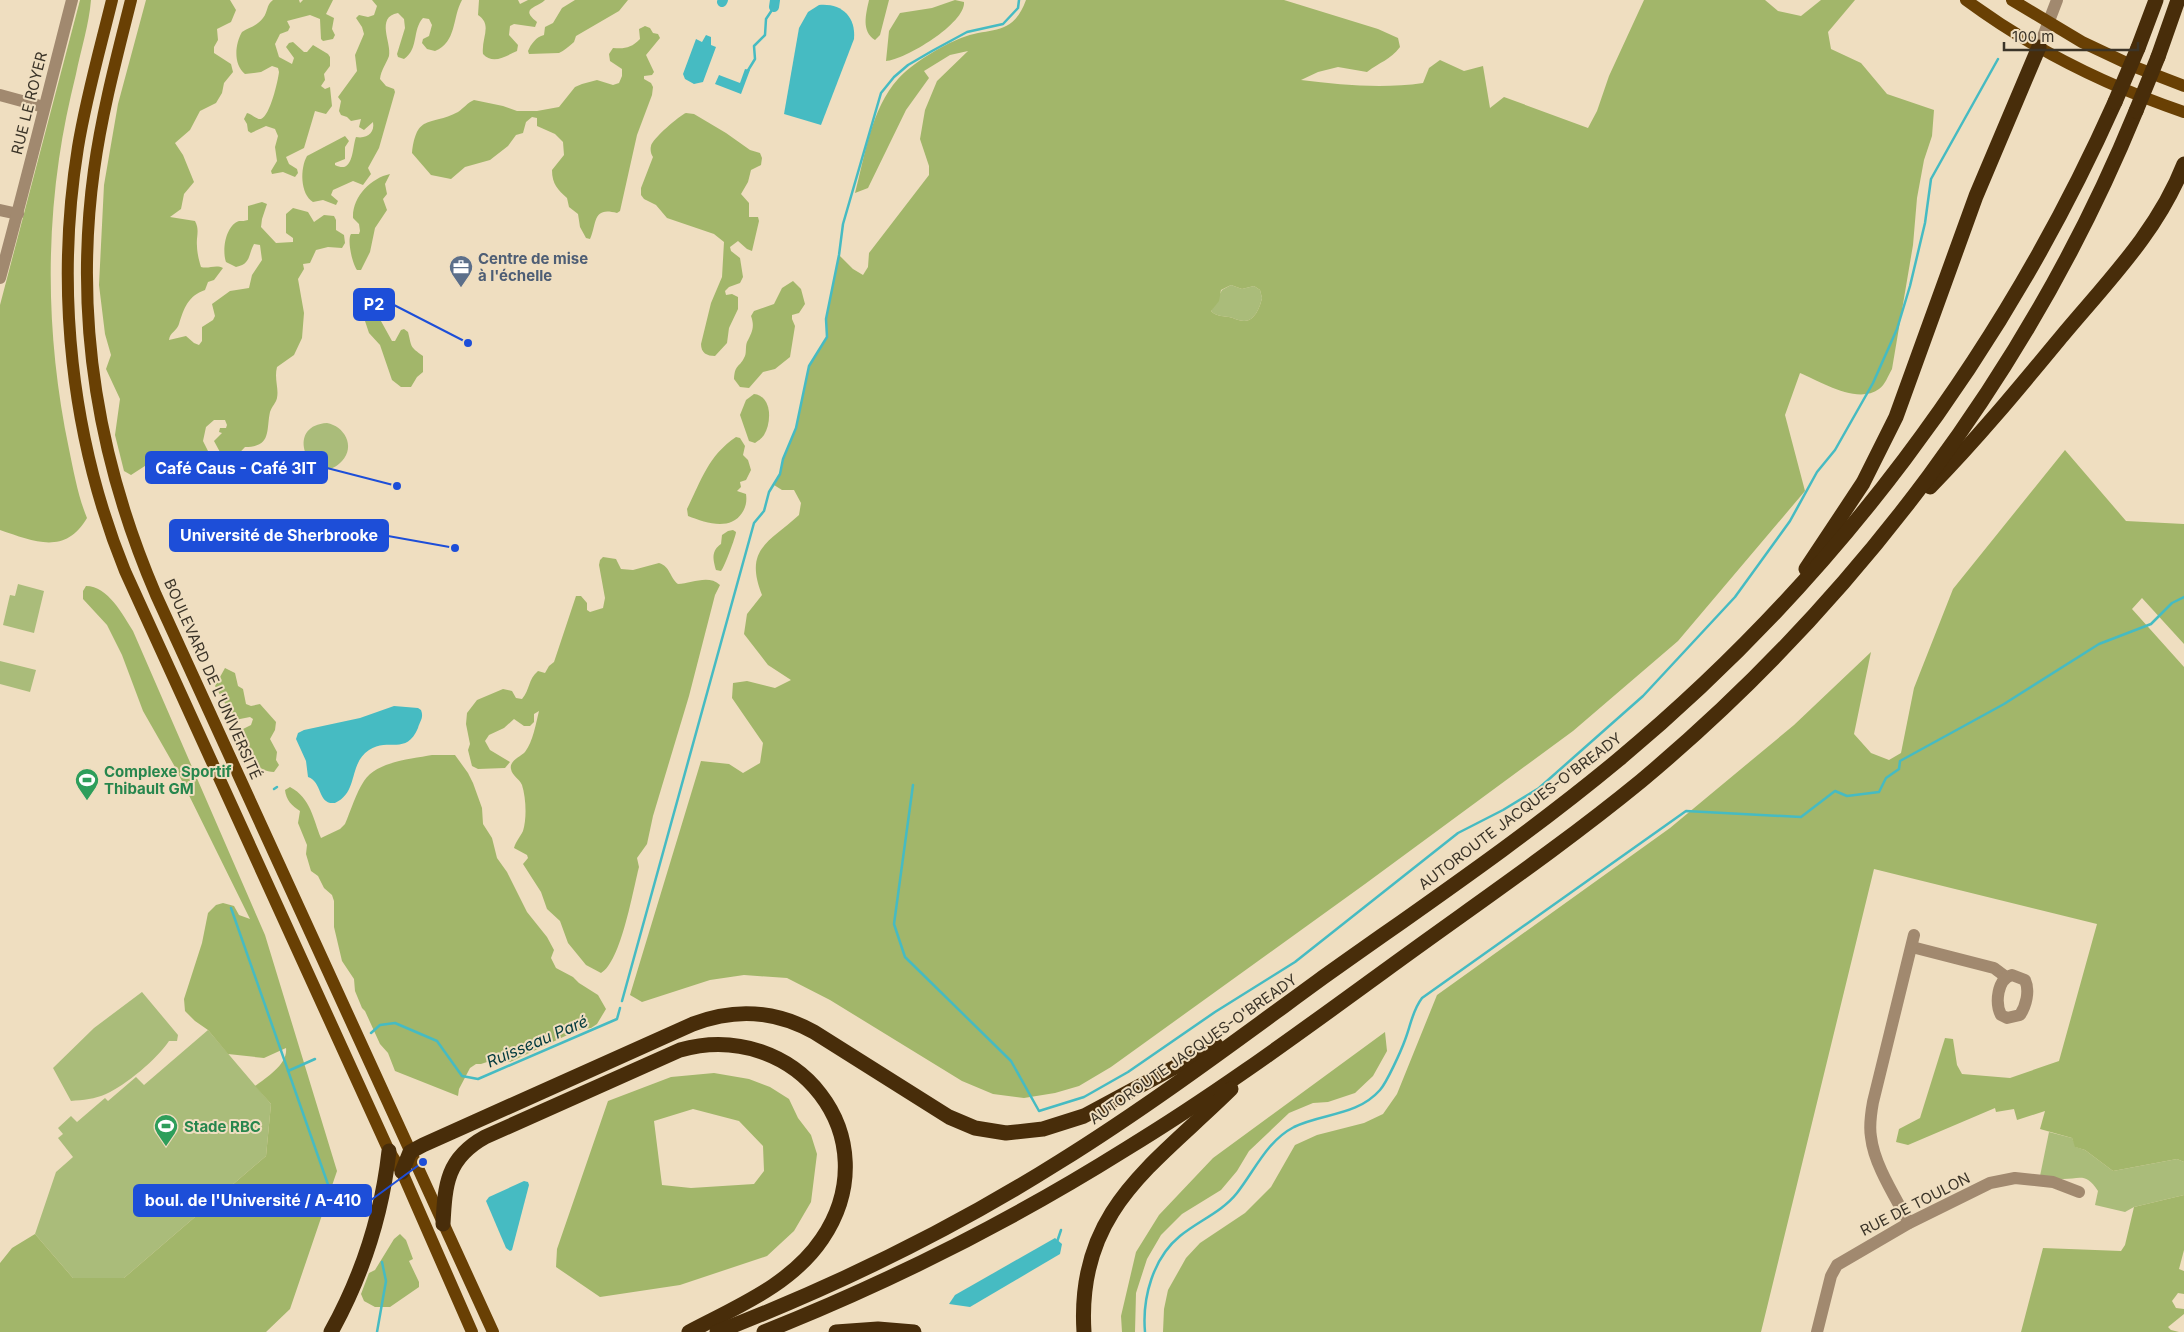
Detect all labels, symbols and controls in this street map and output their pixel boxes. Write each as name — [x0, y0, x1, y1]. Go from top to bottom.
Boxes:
scale bar — [2004, 20, 2138, 52]
text: 100 m — [2012, 27, 2054, 46]
street label: RUE LE ROYER — [7, 49, 51, 156]
place label: Centre de mise à l'échelle — [478, 249, 588, 285]
office icon: Centre de mise à l'échelle — [448, 254, 474, 288]
callout: P2 — [354, 289, 394, 320]
text: P2 — [364, 294, 384, 314]
callout: Café Caus - Café 3IT — [146, 452, 327, 483]
text: Café Caus - Café 3IT — [155, 458, 317, 478]
callout: Université de Sherbrooke — [170, 520, 388, 551]
text: Université de Sherbrooke — [180, 525, 378, 545]
street label: BOULEVARD DE L'UNIVERSITÉ — [160, 576, 266, 782]
street label: AUTOROUTE JACQUES-O'BREADY — [1415, 728, 1625, 894]
place label: Complexe Sportif Thibault GM — [104, 762, 231, 798]
sports icon: Complexe Sportif Thibault GM — [74, 767, 100, 801]
street label: AUTOROUTE JACQUES-O'BREADY — [1085, 970, 1301, 1128]
water label: Ruisseau Paré — [483, 1011, 591, 1071]
sports icon: Stade RBC — [153, 1113, 179, 1147]
place label: Stade RBC — [184, 1117, 261, 1136]
street label: RUE DE TOULON — [1857, 1168, 1973, 1240]
callout: boul. de l'Université / A-410 — [134, 1185, 371, 1216]
text: boul. de l'Université / A-410 — [145, 1190, 361, 1210]

